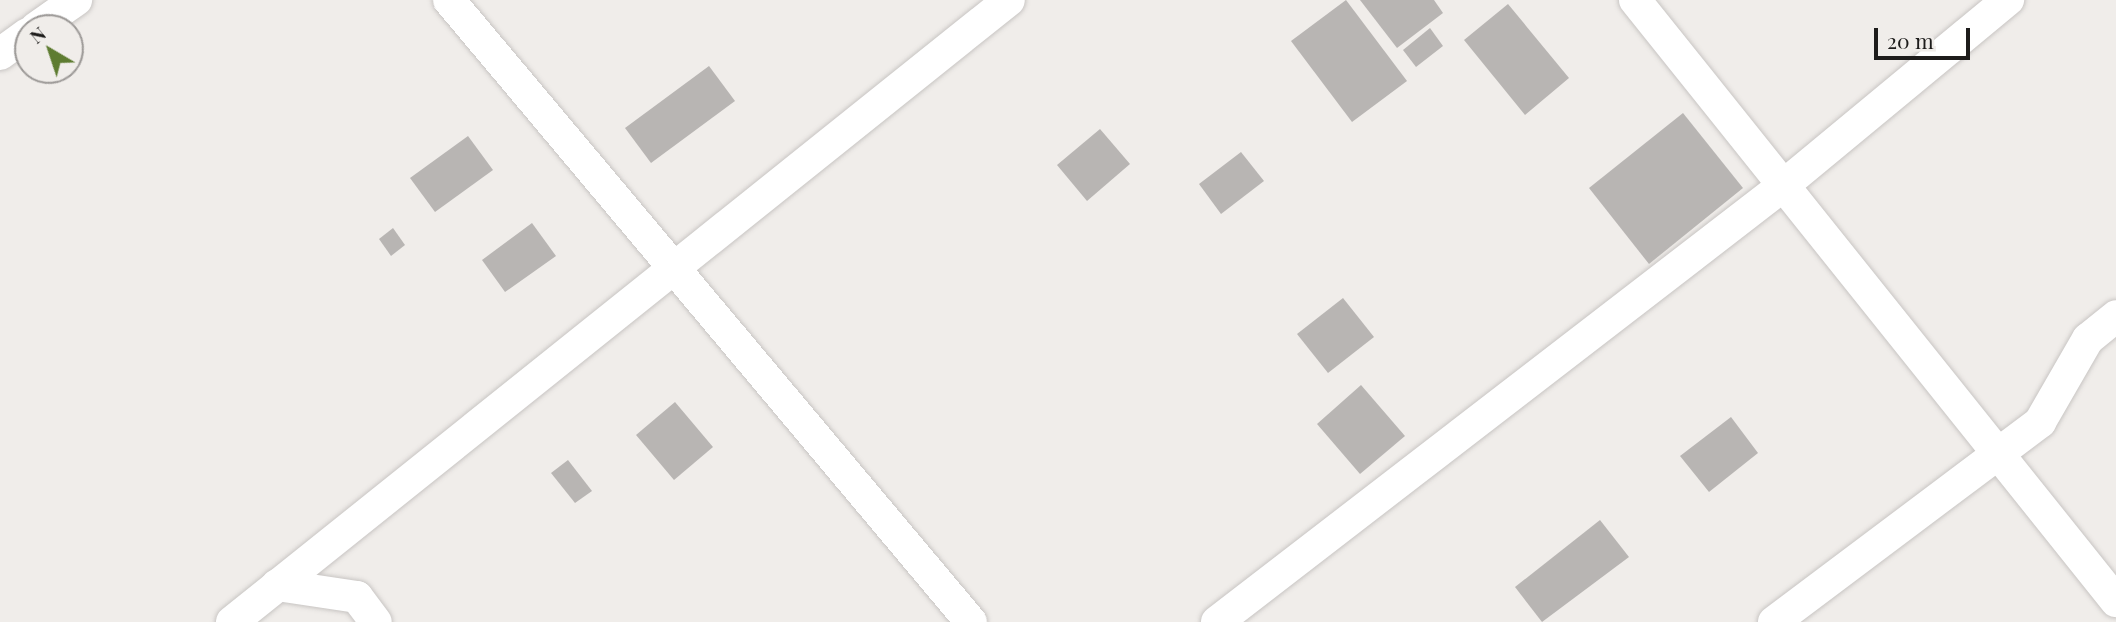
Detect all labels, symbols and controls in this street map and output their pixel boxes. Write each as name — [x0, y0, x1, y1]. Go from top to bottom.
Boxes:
north arrow — [14, 14, 84, 84]
scale bar — [1878, 14, 1974, 58]
text: N — [24, 20, 51, 49]
text: 20 m — [1887, 26, 1934, 54]

